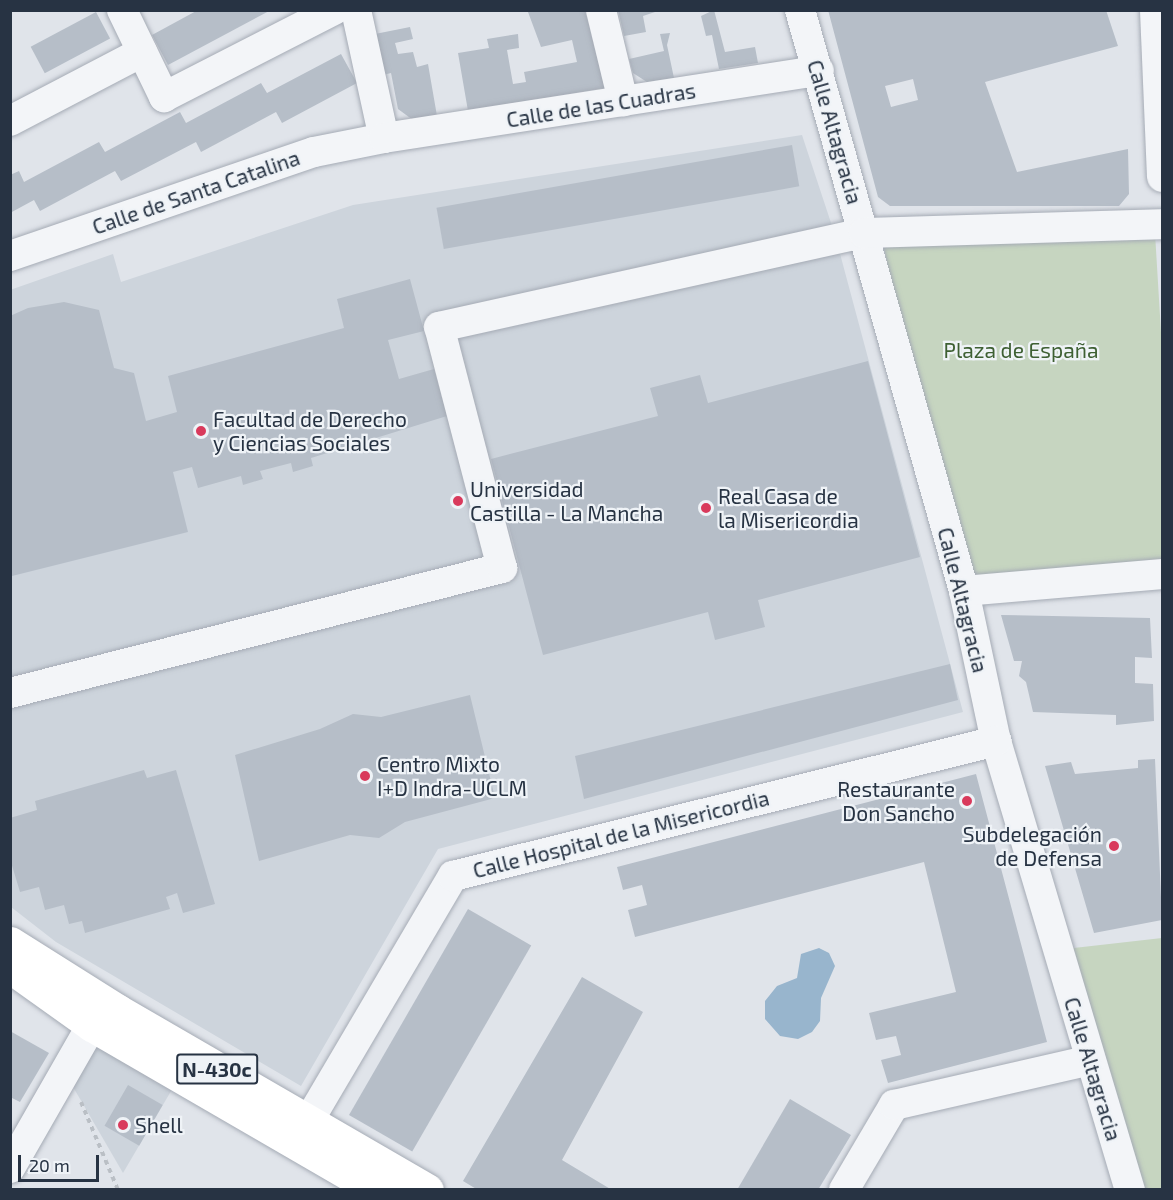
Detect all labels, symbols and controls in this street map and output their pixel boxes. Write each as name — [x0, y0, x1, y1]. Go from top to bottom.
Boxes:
street label: Calle Altagracia — [802, 57, 868, 207]
street label: Calle de las Cuadras — [505, 78, 697, 132]
street label: Calle de Santa Catalina — [89, 145, 303, 239]
park label: Plaza de España — [944, 337, 1098, 363]
place label: Facultad de Derecho y Ciencias Sociales — [213, 406, 407, 456]
marker: Facultad de Derecho y Ciencias Sociales — [194, 424, 208, 438]
place label: Universidad Castilla - La Mancha — [470, 476, 663, 526]
place label: Real Casa de la Misericordia — [718, 483, 859, 533]
marker: Universidad Castilla - La Mancha — [451, 494, 465, 508]
marker: Real Casa de la Misericordia — [699, 501, 713, 515]
street label: Calle Altagracia — [933, 525, 993, 675]
place label: Centro Mixto I+D Indra-UCLM — [377, 751, 527, 801]
marker: Centro Mixto I+D Indra-UCLM — [358, 769, 372, 783]
place label: Restaurante Don Sancho — [837, 776, 955, 826]
street label: Calle Hospital de la Misericordia — [470, 785, 772, 883]
marker: Restaurante Don Sancho — [960, 794, 974, 808]
place label: Subdelegación de Defensa — [963, 821, 1102, 871]
marker: Subdelegación de Defensa — [1107, 839, 1121, 853]
street label: Calle Altagracia — [1059, 994, 1127, 1144]
road number: N-430c — [175, 1052, 259, 1086]
place label: Shell — [135, 1112, 183, 1138]
marker: Shell — [116, 1118, 130, 1132]
scale bar — [21, 1143, 102, 1181]
text: 20 m — [29, 1154, 70, 1176]

